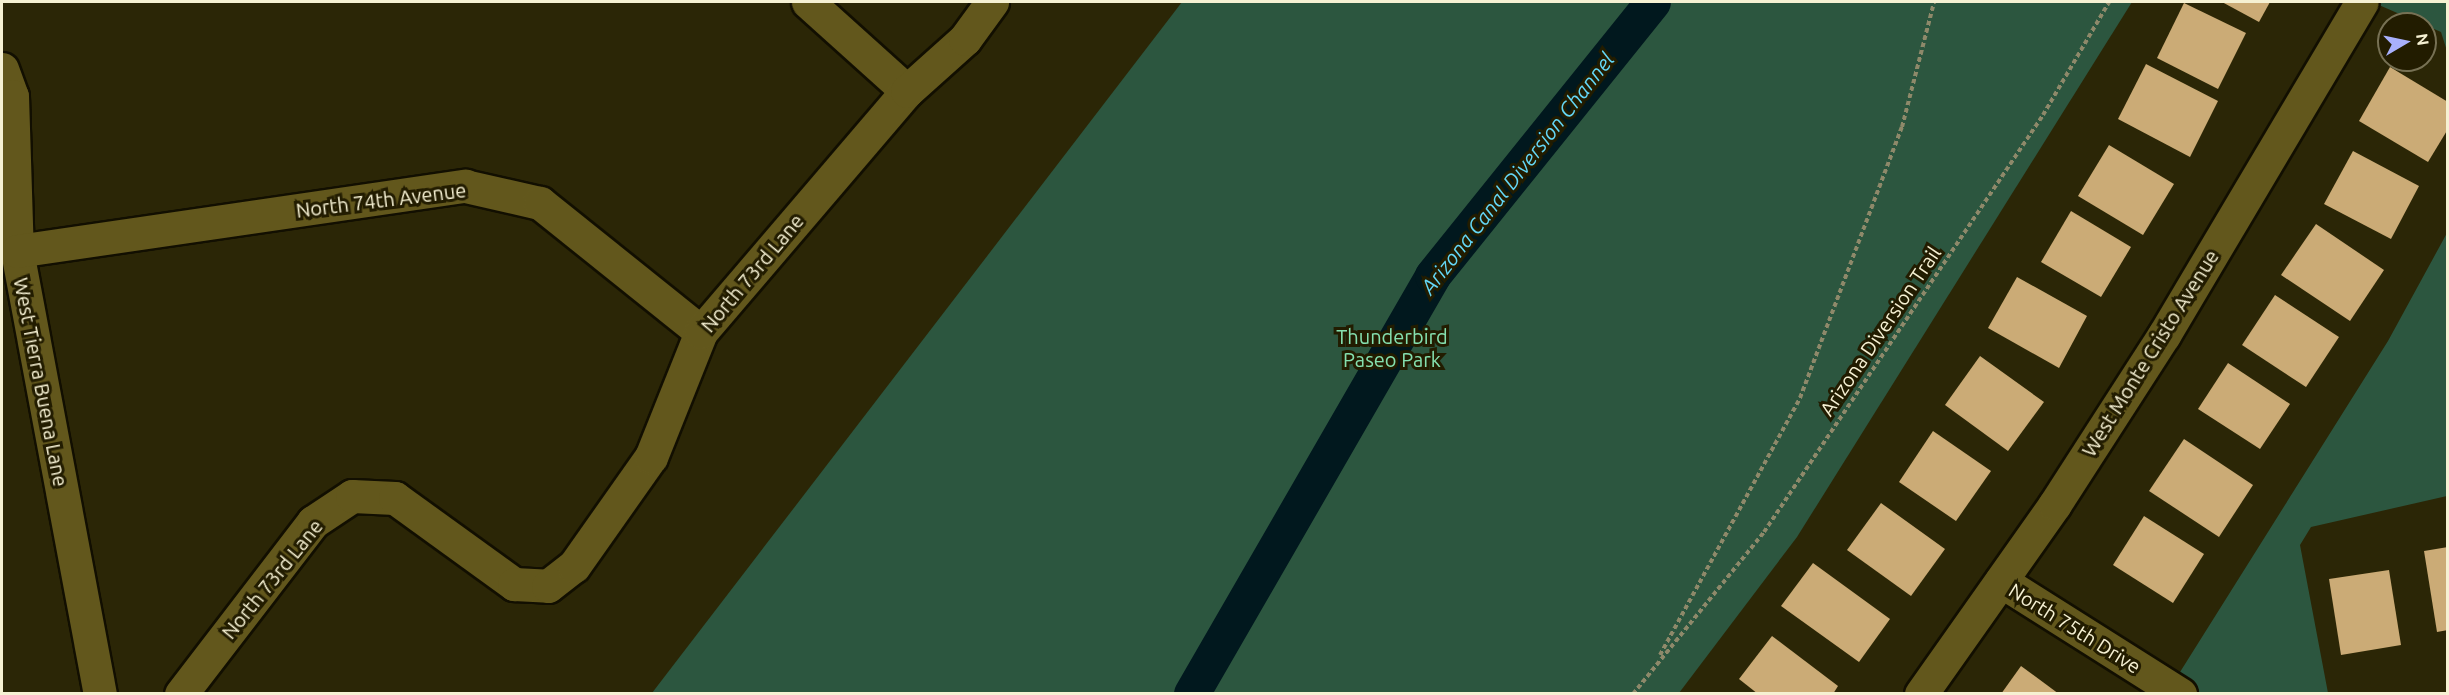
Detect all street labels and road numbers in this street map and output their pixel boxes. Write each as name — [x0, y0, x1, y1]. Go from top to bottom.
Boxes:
street label: North 74th Avenue — [295, 178, 467, 222]
street label: North 73rd Lane — [696, 209, 808, 337]
street label: Arizona Diversion Trail — [1814, 242, 1946, 420]
street label: West Monte Cristo Avenue — [2076, 245, 2224, 461]
street label: West Tierra Buena Lane — [9, 276, 73, 488]
street label: North 73rd Lane — [216, 514, 328, 644]
street label: North 75th Drive — [2005, 578, 2145, 678]

